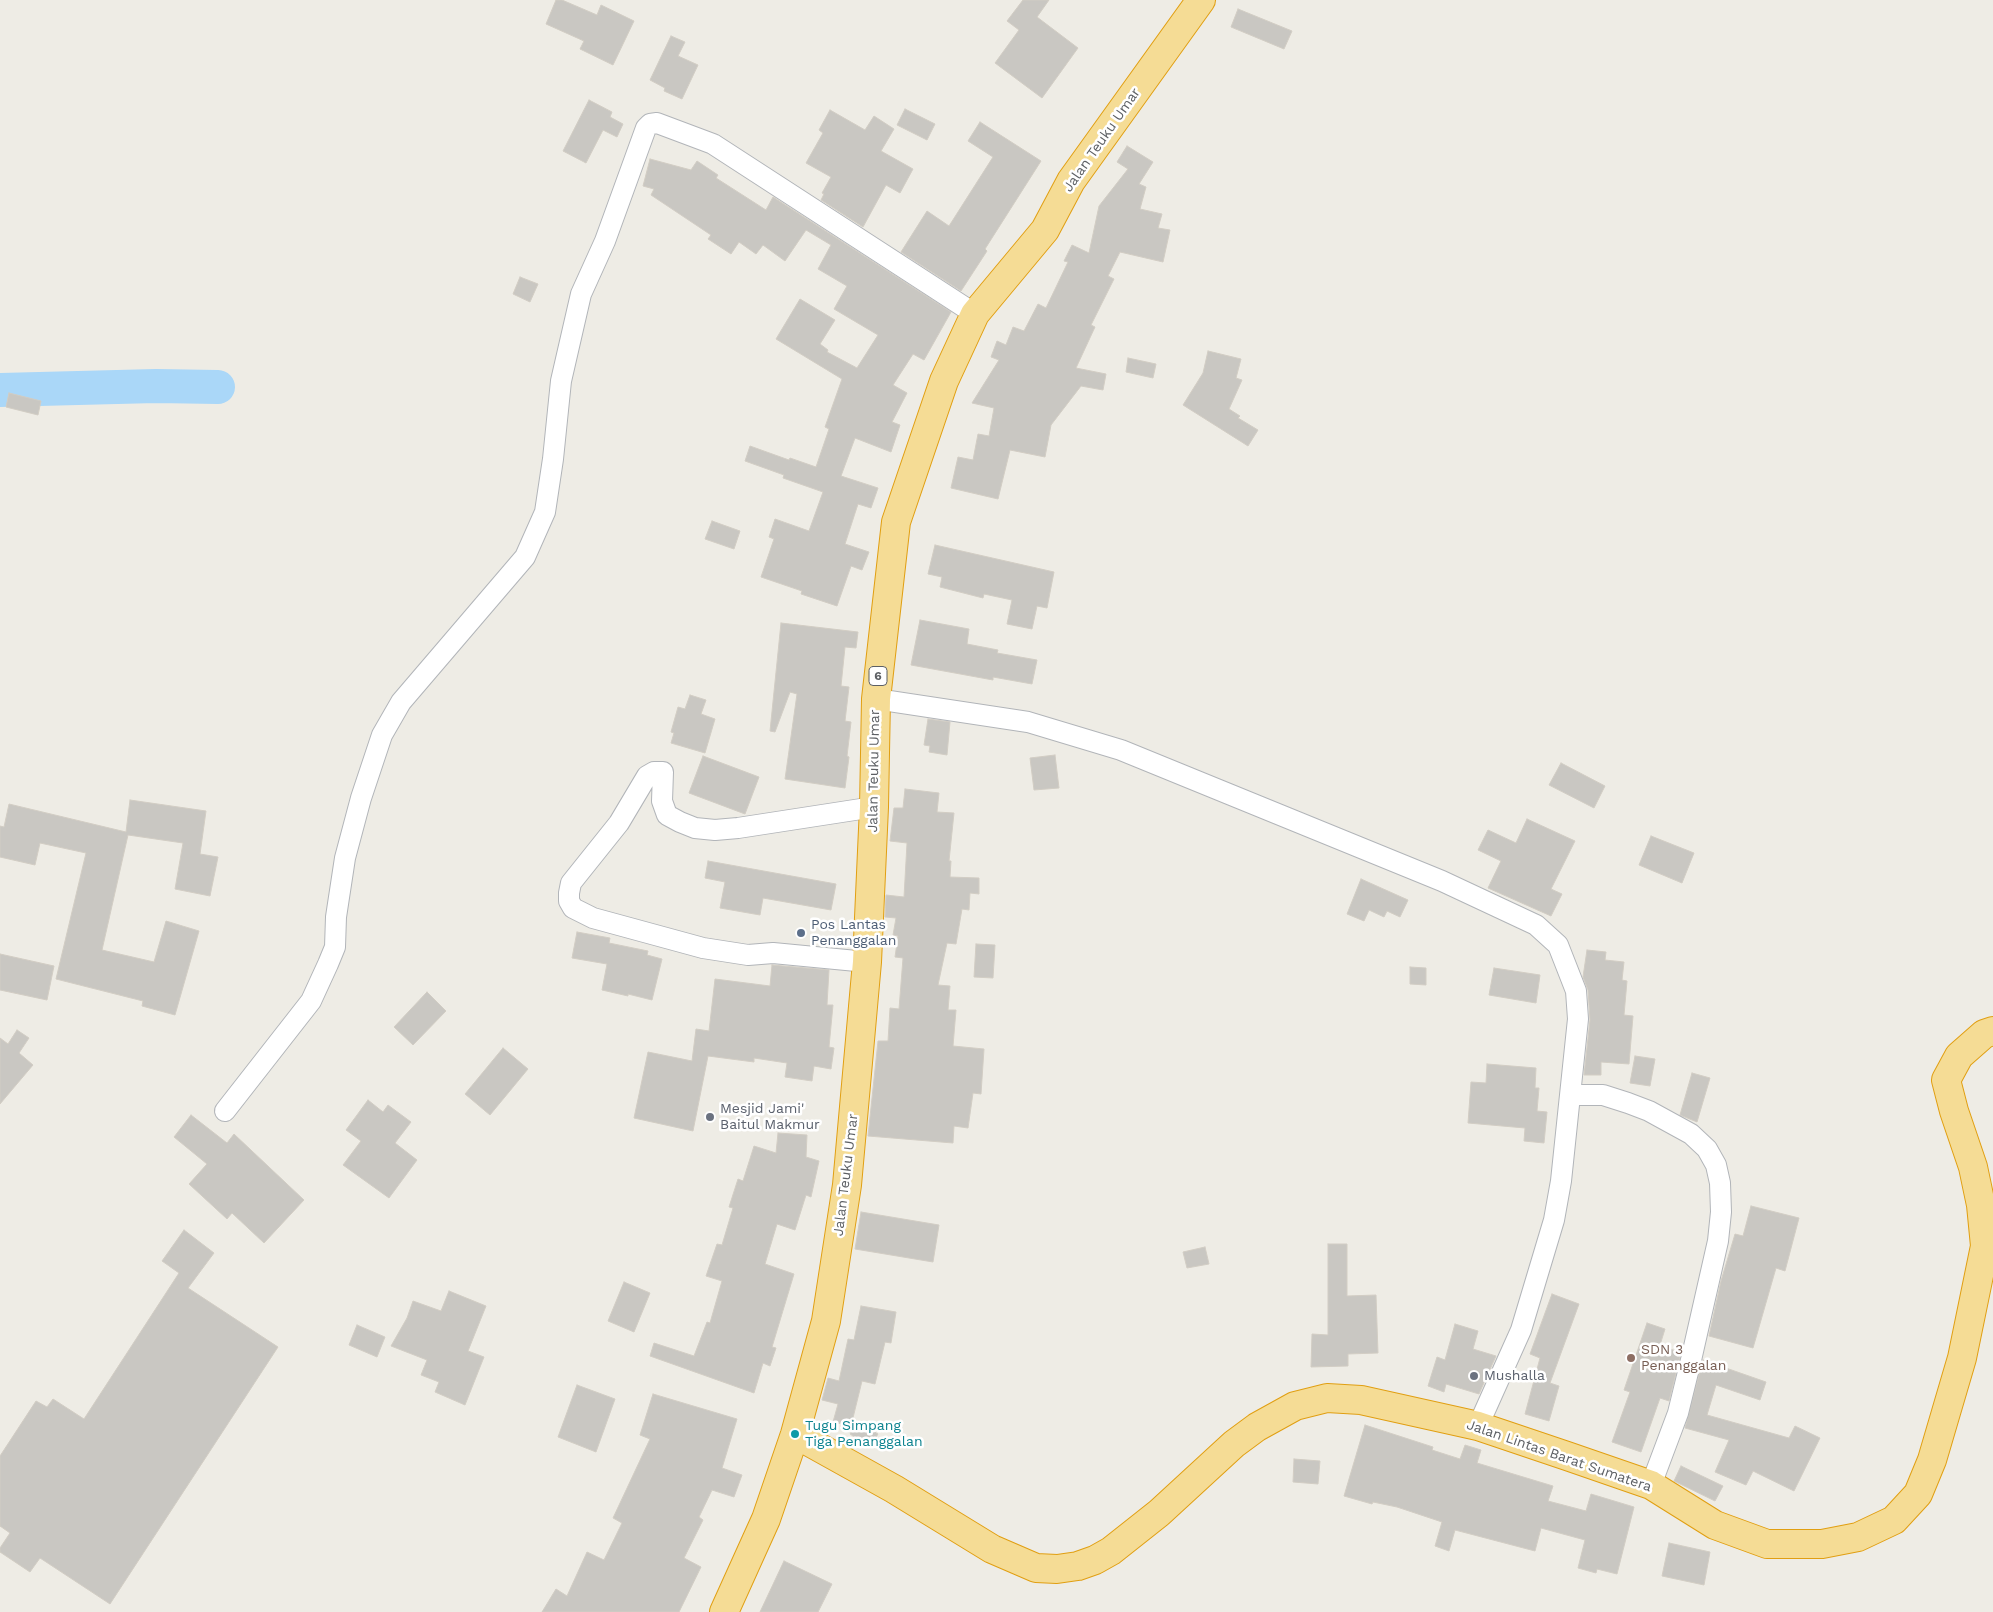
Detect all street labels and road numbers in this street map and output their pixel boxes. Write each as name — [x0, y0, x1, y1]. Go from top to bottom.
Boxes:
street label: Jalan Teuku Umar — [1060, 85, 1144, 195]
road number: 6 — [869, 666, 887, 686]
street label: Jalan Teuku Umar — [865, 709, 883, 833]
street label: Jalan Teuku Umar — [830, 1113, 862, 1237]
street label: Jalan Lintas Barat Sumatera — [1464, 1416, 1654, 1496]

